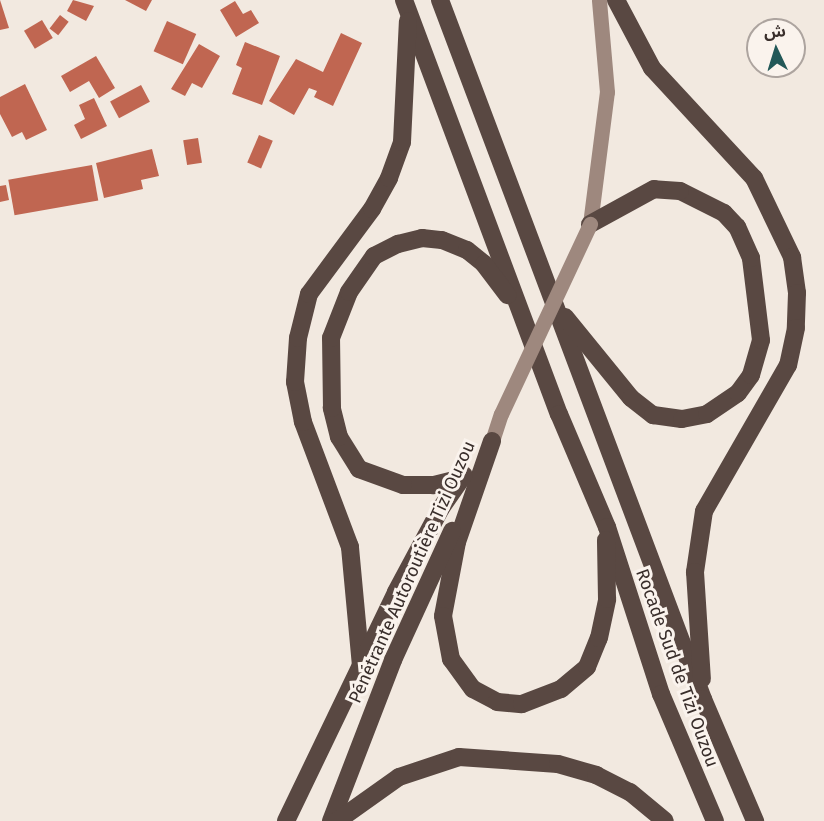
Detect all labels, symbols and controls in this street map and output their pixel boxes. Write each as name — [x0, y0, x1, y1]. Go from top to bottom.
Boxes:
north arrow — [746, 18, 806, 78]
text: ش — [763, 21, 786, 42]
street label: Pénétrante Autoroutière Tizi Ouzou — [344, 437, 480, 707]
street label: Rocade Sud de Tizi Ouzou — [631, 566, 723, 770]

